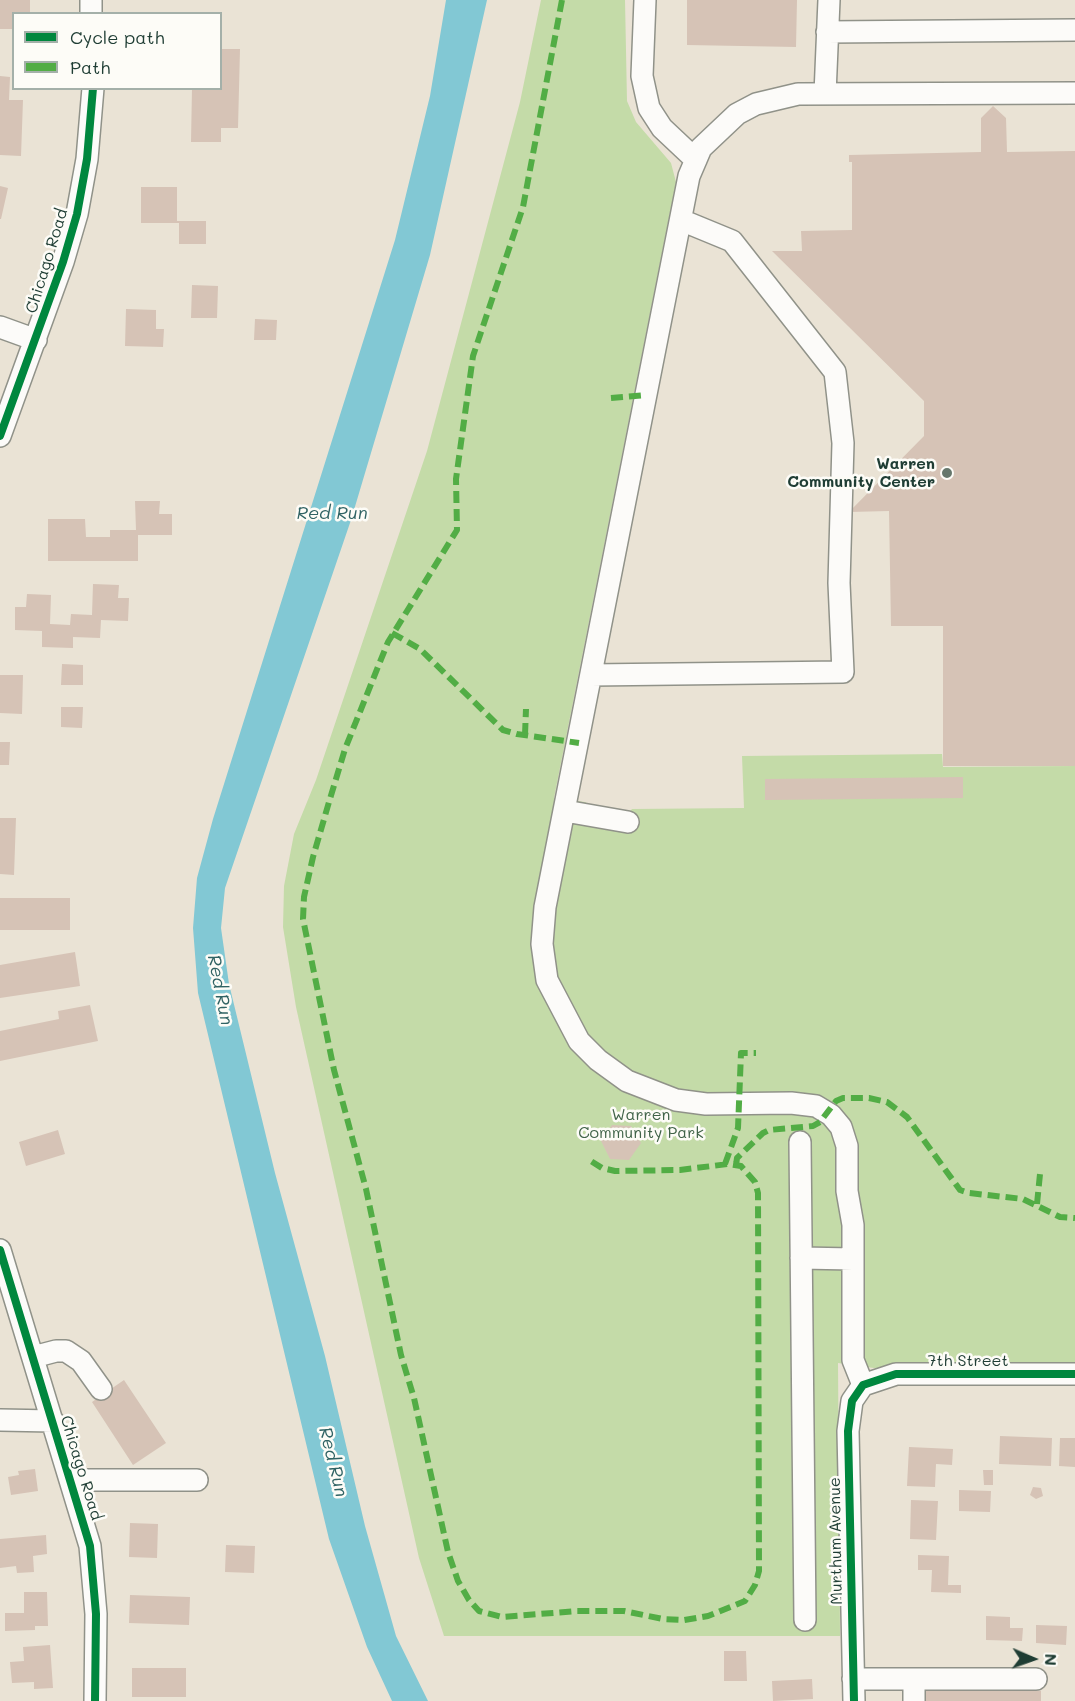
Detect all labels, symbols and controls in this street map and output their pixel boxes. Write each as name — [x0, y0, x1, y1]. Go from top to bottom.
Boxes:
legend — [12, 12, 222, 90]
text: Cycle path — [70, 25, 165, 49]
text: Path — [70, 55, 110, 79]
street label: Chicago Road — [22, 206, 72, 316]
place label: Warren Community Center — [787, 454, 935, 492]
marker: Warren Community Center — [940, 466, 954, 480]
water label: Red Run — [296, 502, 368, 524]
water label: Red Run — [203, 953, 237, 1027]
park label: Warren Community Park — [578, 1105, 704, 1143]
street label: 7th Street — [927, 1351, 1009, 1371]
street label: Chicago Road — [56, 1413, 106, 1523]
water label: Red Run — [314, 1425, 352, 1499]
street label: Murthum Avenue — [825, 1477, 847, 1605]
north arrow — [1003, 1629, 1063, 1689]
text: N — [1041, 1653, 1062, 1666]

